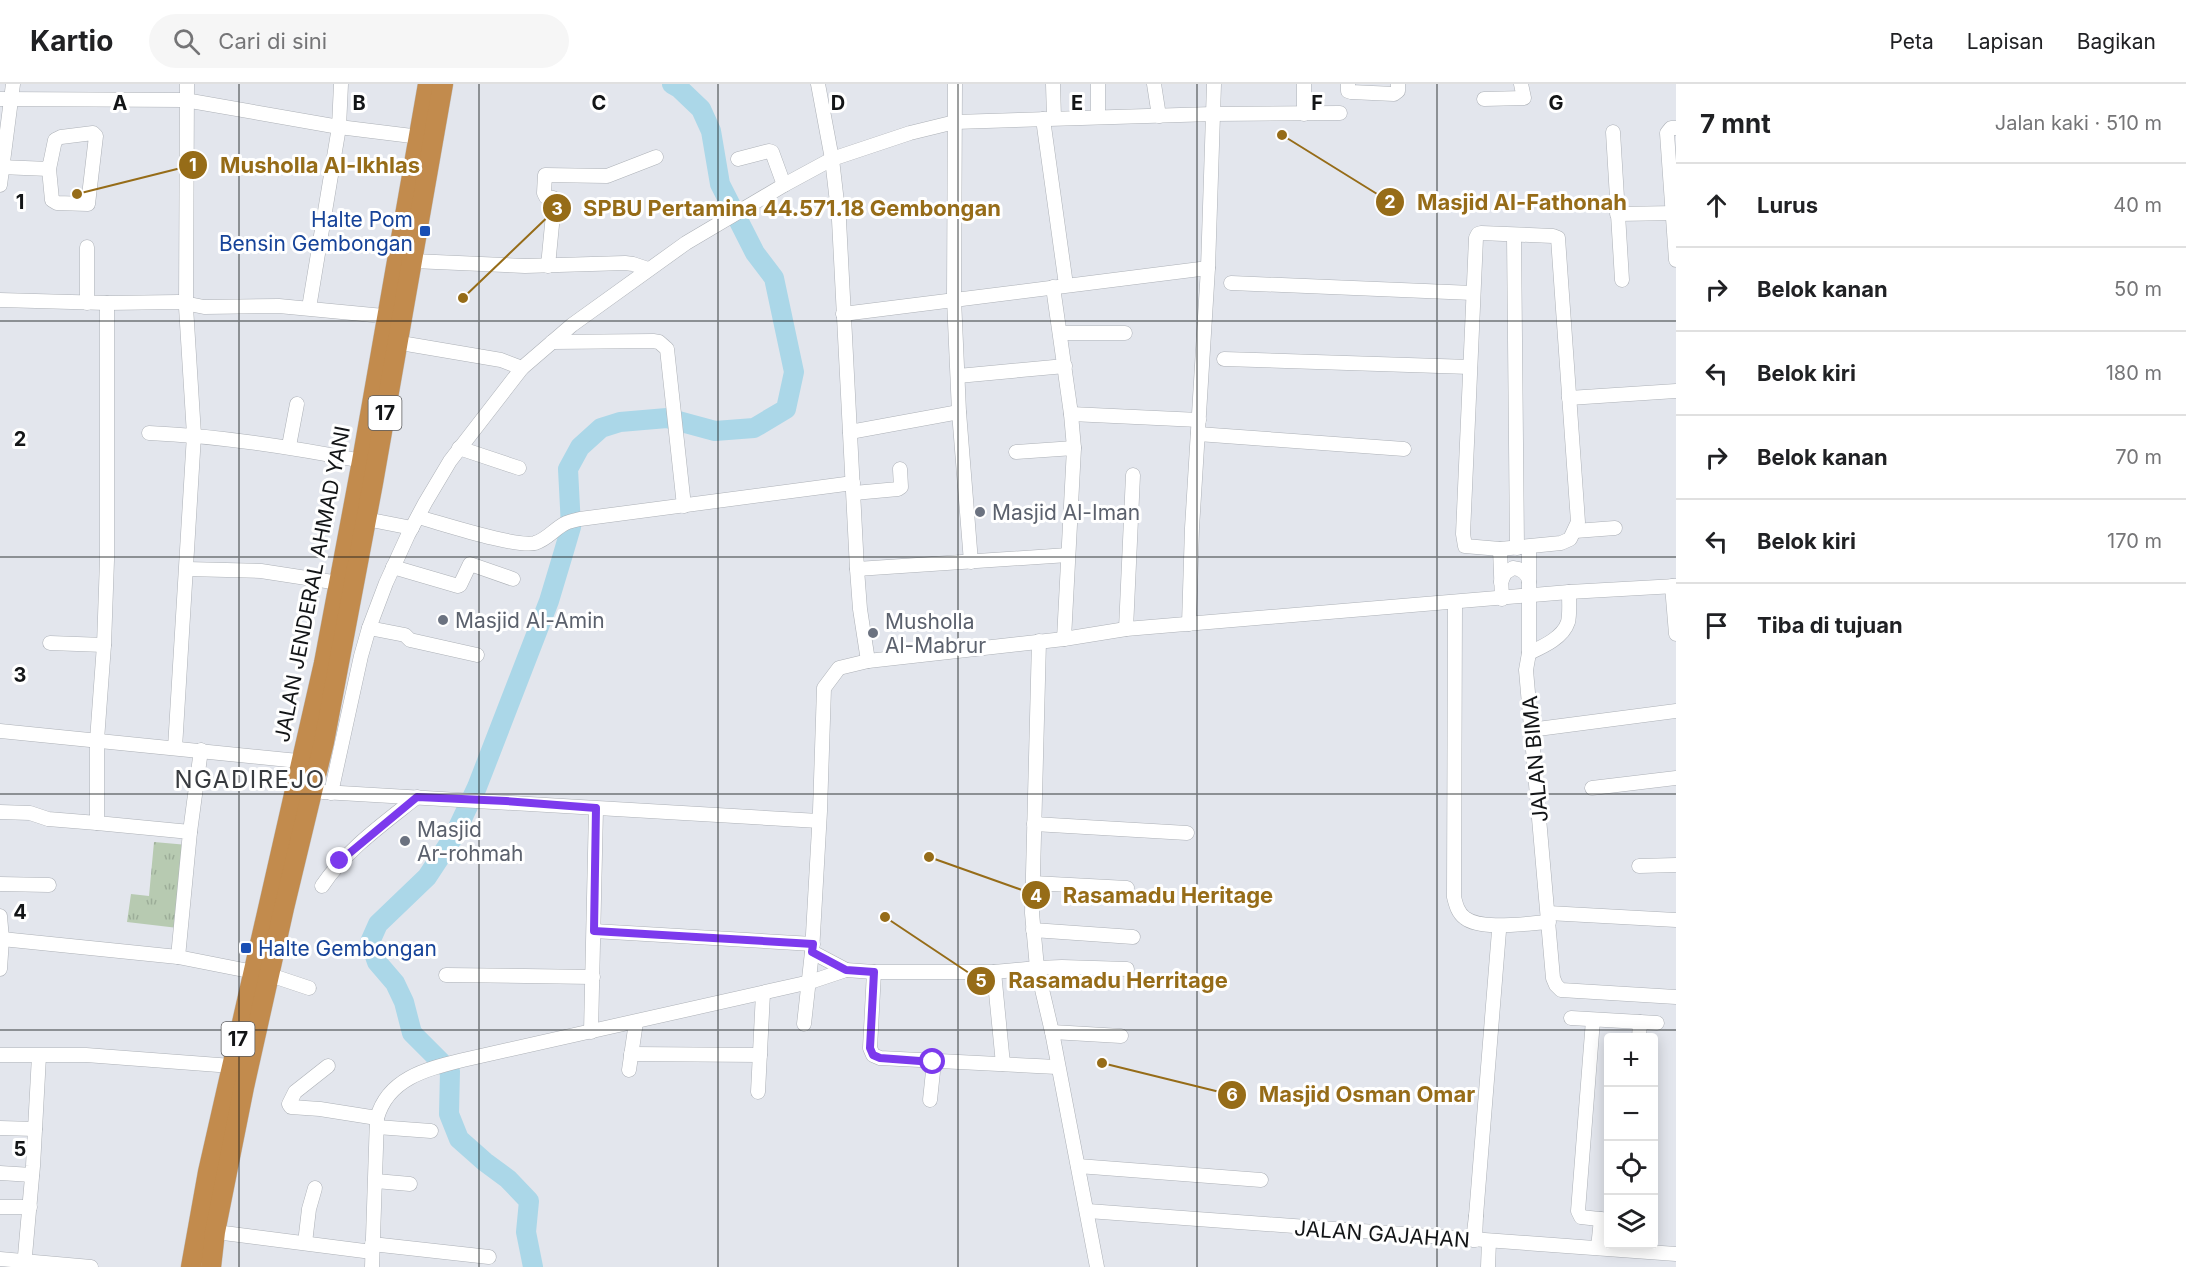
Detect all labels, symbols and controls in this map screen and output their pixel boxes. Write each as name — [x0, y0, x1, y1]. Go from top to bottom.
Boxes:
search box — [149, 14, 569, 68]
text: Kartio — [30, 24, 113, 58]
icon: search — [170, 25, 203, 58]
text: Cari di sini — [218, 28, 327, 54]
text: Peta — [1890, 29, 1934, 54]
text: Lapisan — [1967, 29, 2044, 54]
text: Bagikan — [2077, 29, 2156, 54]
text: A — [113, 91, 128, 115]
text: B — [352, 91, 366, 115]
text: C — [592, 91, 606, 115]
text: D — [831, 91, 845, 115]
text: E — [1071, 91, 1083, 115]
text: F — [1311, 91, 1323, 115]
text: G — [1548, 91, 1564, 115]
text: 7 mnt — [1700, 108, 1771, 139]
text: Jalan kaki · 510 m — [1995, 111, 2162, 135]
callout: Musholla Al-Ikhlas — [178, 145, 432, 185]
text: Musholla Al-Ikhlas — [220, 152, 420, 178]
text: 1 — [189, 154, 197, 175]
callout: Masjid Al-Fathonah — [1375, 182, 1639, 222]
callout: SPBU Pertamina 44.571.18 Gembongan — [542, 188, 1013, 228]
text: Masjid Al-Fathonah — [1417, 189, 1627, 215]
icon: ahead — [1700, 189, 1733, 222]
text: 1 — [16, 190, 24, 214]
text: 2 — [1384, 191, 1396, 212]
text: Lurus — [1757, 192, 1818, 218]
text: 40 m — [2113, 193, 2162, 217]
text: SPBU Pertamina 44.571.18 Gembongan — [583, 195, 1001, 221]
text: 3 — [551, 198, 563, 219]
place label: Halte Pom Bensin Gembongan — [219, 207, 413, 256]
marker: Halte Pom Bensin Gembongan — [418, 224, 432, 238]
icon: right — [1700, 273, 1733, 306]
text: Belok kanan — [1757, 276, 1888, 302]
text: 50 m — [2114, 277, 2162, 301]
icon: left — [1700, 357, 1733, 390]
text: Belok kiri — [1757, 360, 1856, 386]
text: 180 m — [2106, 361, 2162, 385]
road number: 17 — [368, 396, 402, 430]
street label: JALAN JENDERAL AHMAD YANI — [269, 424, 355, 744]
text: 2 — [14, 427, 26, 451]
icon: right — [1700, 441, 1733, 474]
text: Belok kanan — [1757, 444, 1888, 470]
text: 70 m — [2115, 445, 2162, 469]
place label: Masjid Al-Iman — [992, 500, 1140, 525]
marker: Masjid Al-Iman — [973, 505, 987, 519]
icon: left — [1700, 525, 1733, 558]
text: Belok kiri — [1757, 528, 1856, 554]
text: 170 m — [2107, 529, 2162, 553]
place label: Masjid Al-Amin — [455, 608, 605, 633]
place label: Musholla Al-Mabrur — [885, 609, 986, 658]
icon: arrive — [1700, 609, 1733, 642]
text: Tiba di tujuan — [1757, 612, 1903, 638]
marker: Masjid Al-Amin — [436, 613, 450, 627]
marker: Musholla Al-Mabrur — [866, 626, 880, 640]
text: 3 — [14, 663, 26, 687]
street label: JALAN BIMA — [1517, 695, 1553, 823]
district label: NGADIREJO — [174, 765, 326, 794]
place label: Masjid Ar-rohmah — [417, 817, 523, 866]
marker: Masjid Ar-rohmah — [398, 834, 412, 848]
route end — [326, 847, 352, 873]
callout: Rasamadu Heritage — [1021, 875, 1285, 915]
text: Rasamadu Heritage — [1063, 882, 1273, 908]
text: 4 — [1030, 885, 1042, 906]
text: 4 — [13, 900, 27, 924]
place label: Halte Gembongan — [258, 936, 437, 961]
marker: Halte Gembongan — [239, 941, 253, 955]
callout: Rasamadu Herritage — [966, 961, 1239, 1001]
text: Rasamadu Herritage — [1008, 967, 1228, 993]
text: 5 — [975, 970, 987, 991]
road number: 17 — [222, 1022, 254, 1056]
map controls — [1604, 1033, 1658, 1249]
button: + — [1604, 1033, 1658, 1087]
route start — [919, 1048, 945, 1074]
callout: Masjid Osman Omar — [1217, 1075, 1487, 1115]
text: Masjid Osman Omar — [1259, 1081, 1475, 1107]
text: 6 — [1226, 1084, 1238, 1105]
button: − — [1604, 1087, 1658, 1141]
text: 5 — [14, 1137, 26, 1161]
button: locate — [1604, 1141, 1658, 1195]
button: layers — [1604, 1195, 1658, 1249]
street label: JALAN GAJAHAN — [1293, 1215, 1471, 1253]

